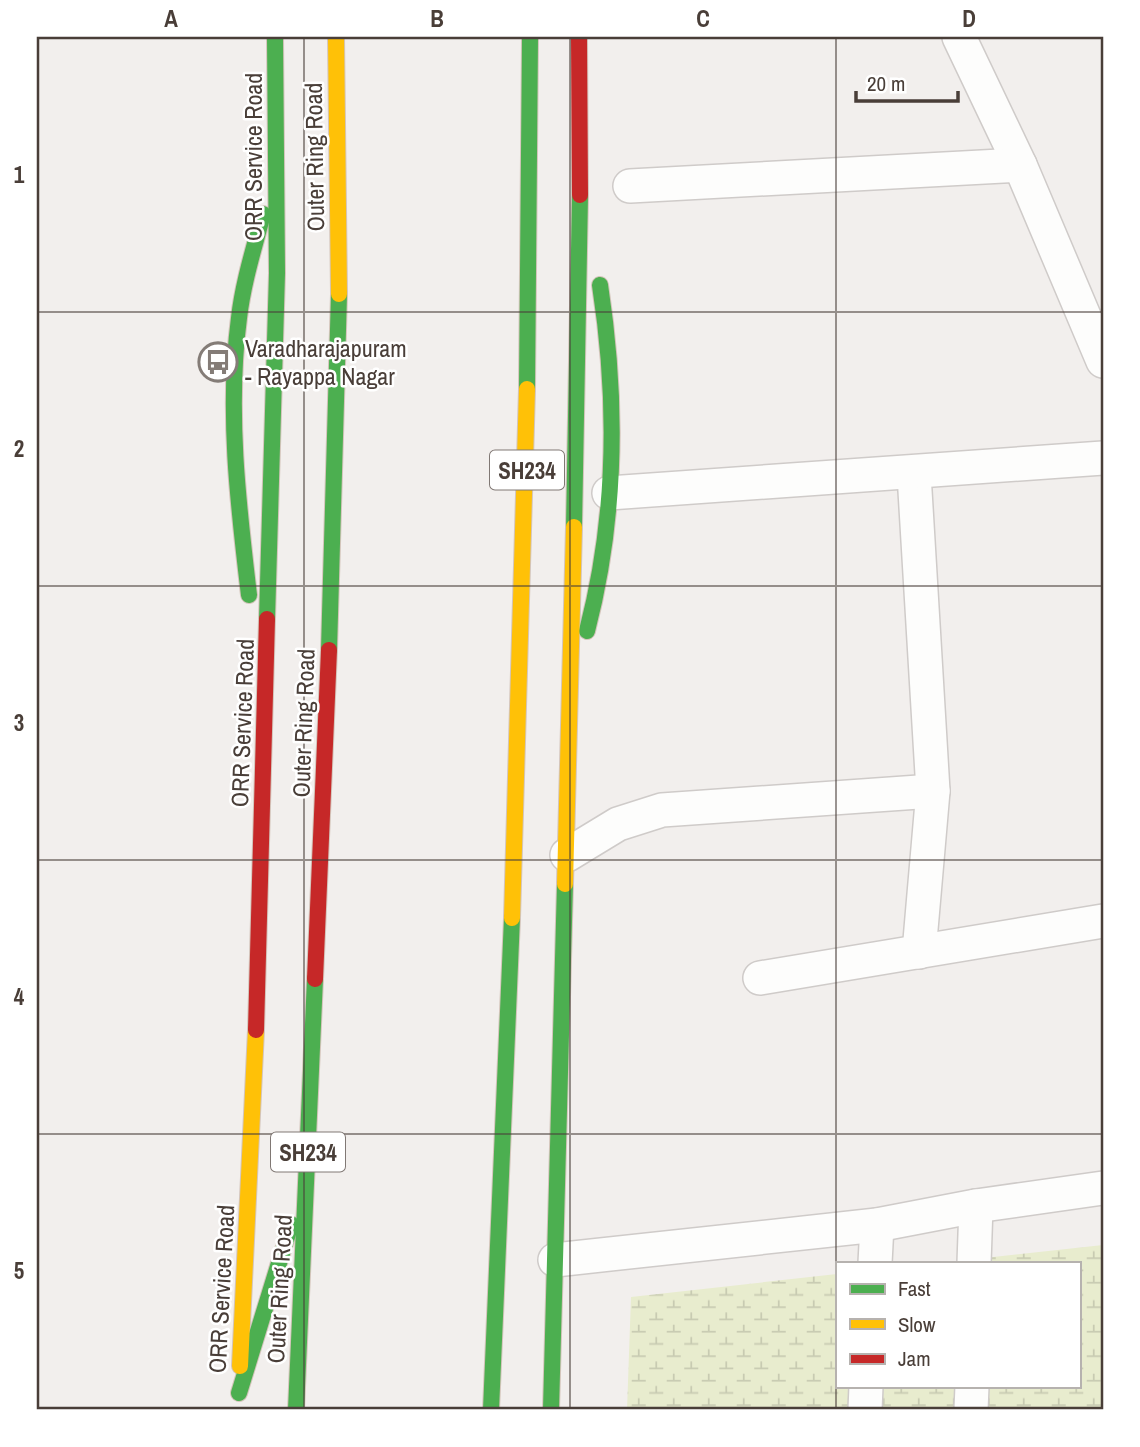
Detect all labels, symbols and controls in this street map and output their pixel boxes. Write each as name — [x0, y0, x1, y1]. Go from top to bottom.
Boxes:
text: A — [164, 3, 178, 34]
text: B — [430, 3, 444, 34]
text: C — [696, 3, 710, 34]
text: D — [962, 3, 976, 34]
scale bar — [856, 60, 958, 104]
text: 20 m — [867, 69, 905, 98]
street label: ORR Service Road — [237, 73, 269, 241]
street label: Outer Ring Road — [297, 82, 331, 232]
text: 1 — [14, 159, 25, 190]
place label: Varadharajapuram - Rayappa Nagar — [245, 332, 407, 392]
bus stop icon: Varadharajapuram - Rayappa Nagar — [197, 341, 239, 383]
text: 2 — [14, 433, 24, 464]
road number: SH234 — [490, 450, 564, 490]
street label: ORR Service Road — [223, 638, 261, 808]
street label: Outer Ring Road — [284, 648, 322, 798]
text: 3 — [14, 707, 24, 738]
text: 4 — [14, 981, 25, 1012]
road number: SH234 — [271, 1133, 345, 1172]
street label: ORR Service Road — [201, 1204, 241, 1374]
street label: Outer Ring Road — [259, 1214, 299, 1364]
text: 5 — [14, 1255, 24, 1286]
legend — [836, 1262, 1080, 1388]
text: Fast — [898, 1274, 931, 1303]
text: Slow — [898, 1310, 936, 1339]
text: Jam — [898, 1344, 931, 1373]

